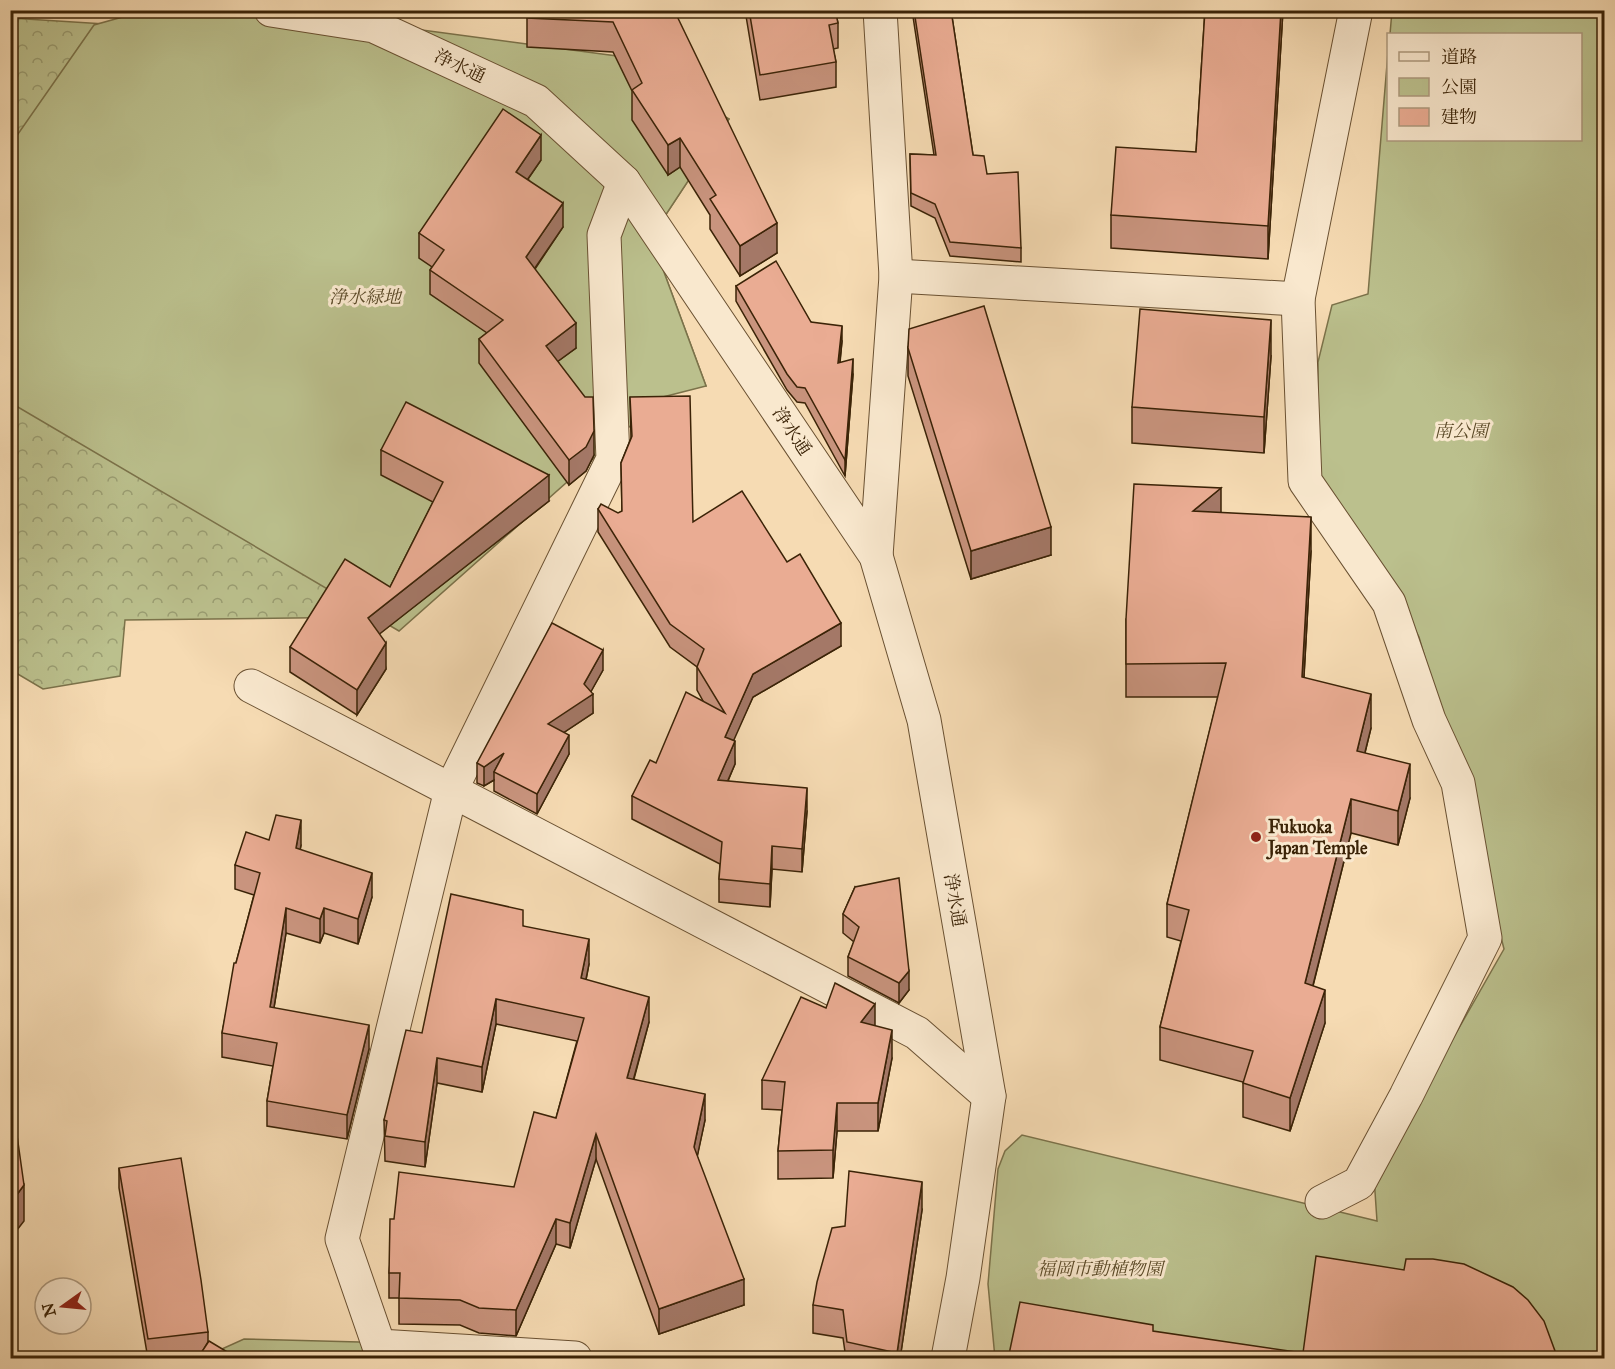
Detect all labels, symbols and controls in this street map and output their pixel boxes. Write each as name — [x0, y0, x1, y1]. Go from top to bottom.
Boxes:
legend — [1387, 33, 1582, 141]
street label: 浄水通 — [431, 45, 489, 87]
text: 道路 — [1441, 46, 1477, 68]
text: 公園 — [1441, 76, 1477, 98]
text: 建物 — [1441, 106, 1477, 128]
park label: 浄水緑地 — [329, 286, 403, 308]
street label: 浄水通 — [768, 402, 816, 460]
park label: 南公園 — [1434, 420, 1491, 442]
place label: Fukuoka Japan Temple — [1266, 816, 1368, 860]
marker: Fukuoka Japan Temple — [1249, 830, 1263, 844]
street label: 浄水通 — [939, 872, 971, 928]
park label: 福岡市動植物園 — [1037, 1258, 1166, 1280]
north arrow — [33, 1276, 93, 1336]
text: N — [38, 1300, 60, 1319]

